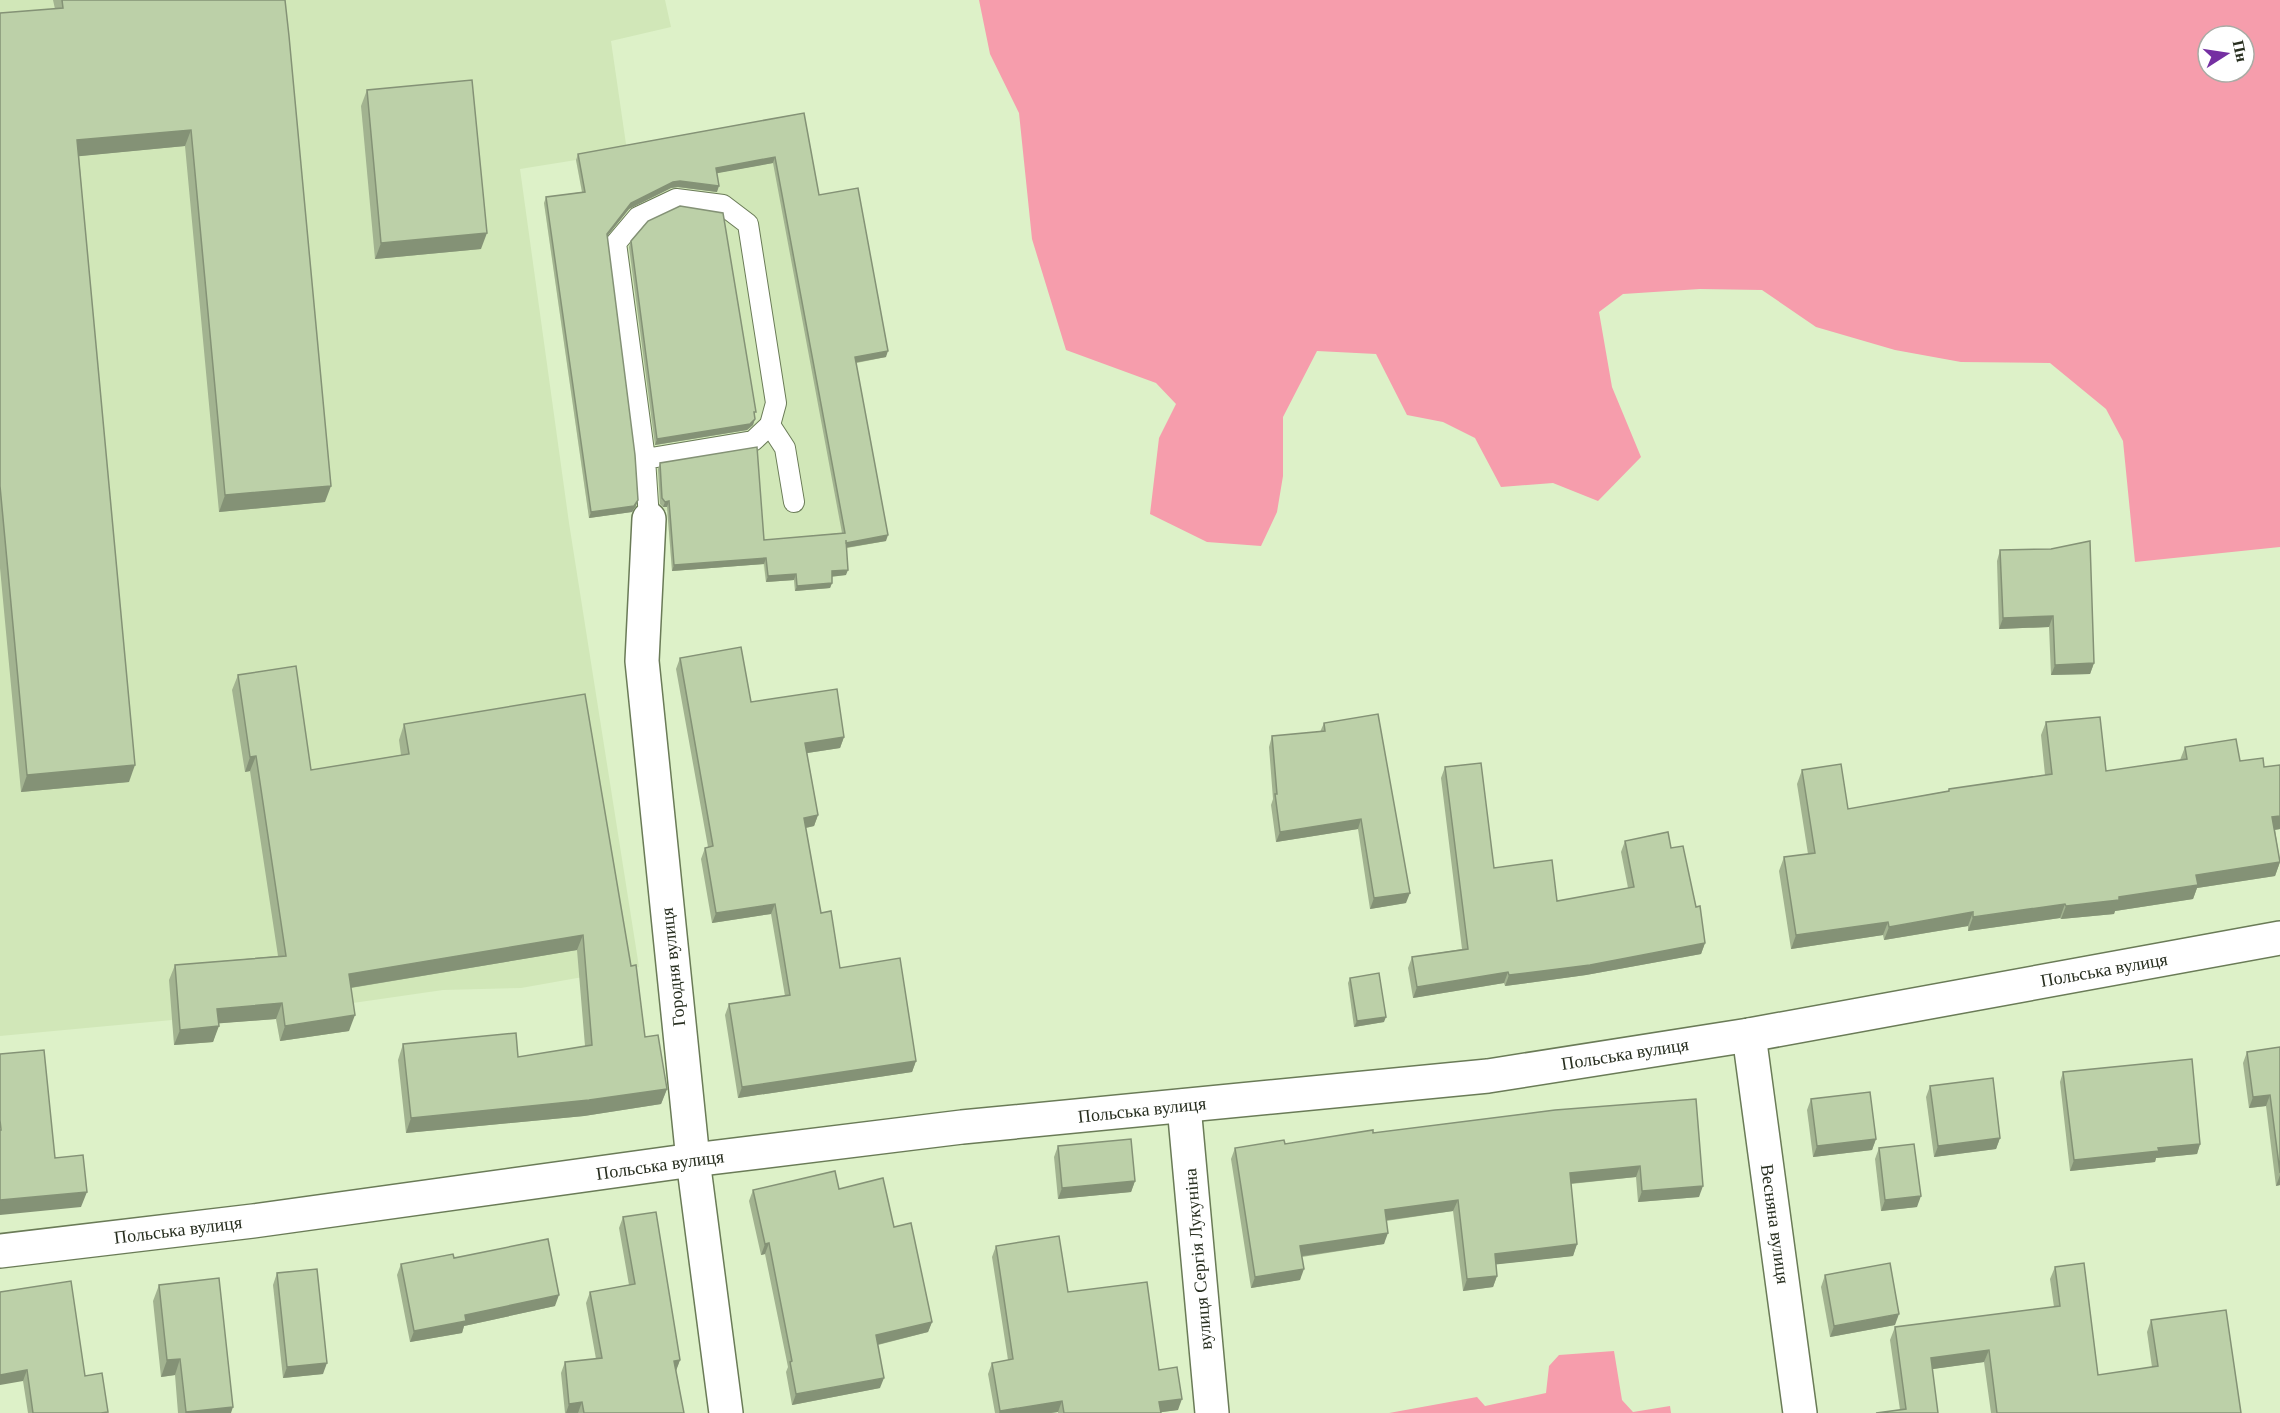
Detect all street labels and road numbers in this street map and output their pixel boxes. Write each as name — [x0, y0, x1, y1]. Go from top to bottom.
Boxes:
street label: Городня вулиця — [657, 907, 689, 1027]
street label: Польська вулиця — [2039, 949, 2169, 991]
street label: Польська вулиця — [1560, 1034, 1690, 1074]
street label: Польська вулиця — [1077, 1093, 1207, 1127]
street label: Польська вулиця — [595, 1146, 725, 1184]
street label: Весняна вулиця — [1757, 1163, 1793, 1285]
street label: вулиця Сергія Лукуніна — [1180, 1167, 1216, 1351]
street label: Польська вулиця — [113, 1212, 243, 1248]

